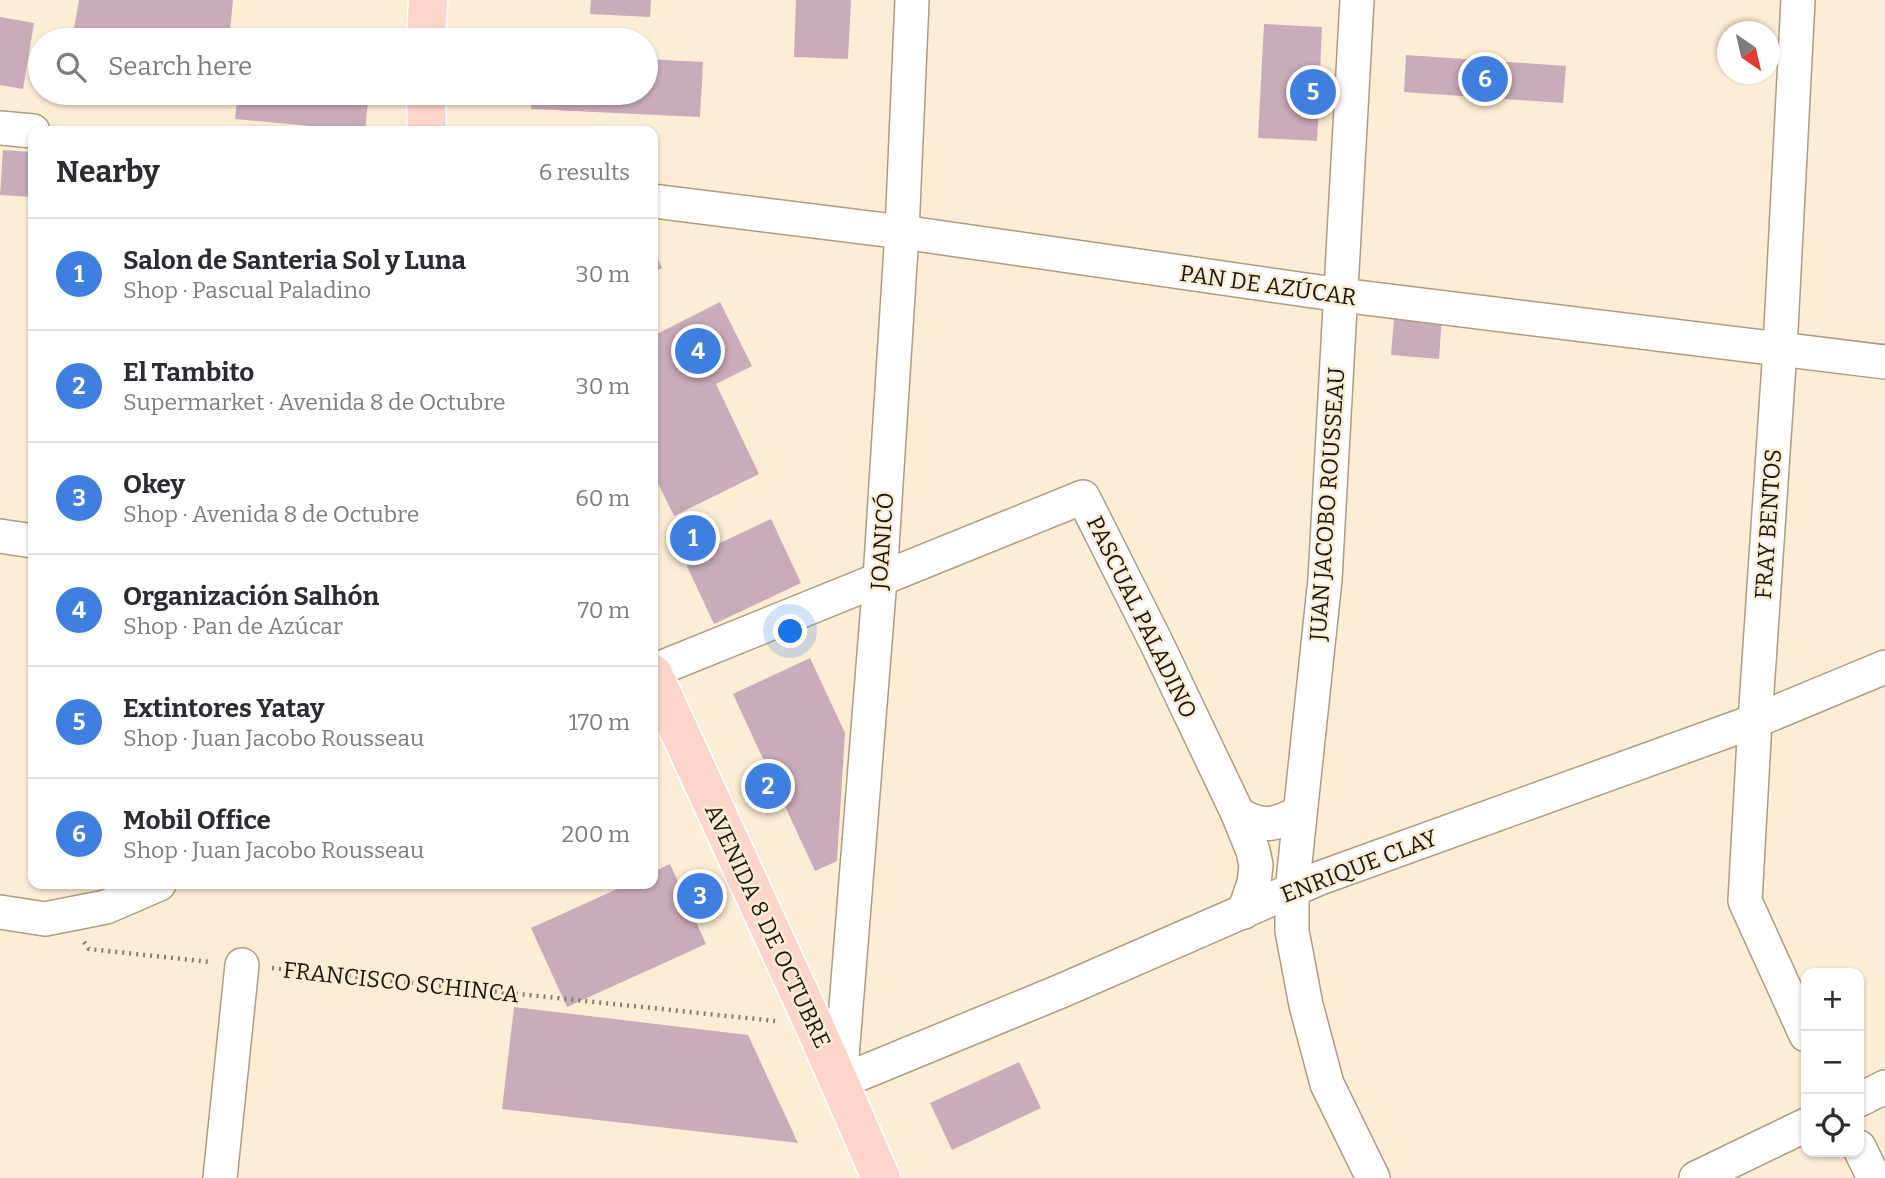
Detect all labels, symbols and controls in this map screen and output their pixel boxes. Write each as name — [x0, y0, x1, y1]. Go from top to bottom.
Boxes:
north arrow — [1717, 21, 1780, 84]
search box — [28, 28, 658, 105]
icon: search — [52, 48, 90, 86]
text: Search here — [108, 51, 252, 82]
pin: 6 — [1462, 53, 1508, 105]
pin: 5 — [1290, 66, 1336, 118]
text: Nearby — [56, 154, 160, 190]
text: 6 results — [539, 158, 630, 186]
text: Salon de Santeria Sol y Luna — [123, 245, 466, 276]
street label: PAN DE AZÚCAR — [1178, 259, 1358, 311]
text: 1 — [74, 260, 84, 288]
text: 30 m — [576, 260, 630, 288]
text: Shop · Pascual Paladino — [123, 276, 371, 304]
pin: 4 — [675, 325, 721, 377]
text: El Tambito — [123, 357, 254, 388]
street label: JUAN JACOBO ROUSSEAU — [1303, 366, 1351, 643]
text: 2 — [73, 372, 85, 400]
text: 30 m — [576, 372, 630, 400]
text: Supermarket · Avenida 8 de Octubre — [123, 388, 506, 416]
street label: FRAY BENTOS — [1749, 448, 1787, 600]
text: Okey — [123, 469, 185, 500]
text: 3 — [72, 484, 86, 512]
text: 60 m — [575, 484, 630, 512]
street label: JOANICÓ — [865, 491, 899, 592]
text: Shop · Avenida 8 de Octubre — [123, 500, 419, 528]
street label: PASCUAL PALADINO — [1081, 511, 1203, 723]
pin: 1 — [670, 512, 716, 564]
text: Organización Salhón — [123, 581, 379, 612]
text: 4 — [72, 596, 86, 624]
text: 70 m — [578, 596, 630, 624]
text: Shop · Pan de Azúcar — [123, 612, 343, 640]
your location — [773, 614, 807, 648]
text: Extintores Yatay — [123, 693, 324, 724]
text: 5 — [73, 708, 85, 736]
text: 170 m — [568, 708, 630, 736]
text: Shop · Juan Jacobo Rousseau — [123, 724, 424, 752]
pin: 2 — [745, 760, 791, 812]
street label: AVENIDA 8 DE OCTUBRE — [699, 800, 837, 1052]
text: Mobil Office — [123, 805, 271, 836]
text: 6 — [72, 820, 86, 848]
text: 200 m — [561, 820, 630, 848]
street label: ENRIQUE CLAY — [1277, 823, 1441, 909]
text: Shop · Juan Jacobo Rousseau — [123, 836, 424, 864]
pin: 3 — [677, 870, 723, 922]
street label: FRANCISCO SCHINCA — [282, 956, 521, 1008]
map controls — [1801, 968, 1864, 1157]
button: + — [1801, 968, 1864, 1031]
button: − — [1801, 1031, 1864, 1094]
button: locate — [1801, 1094, 1864, 1157]

